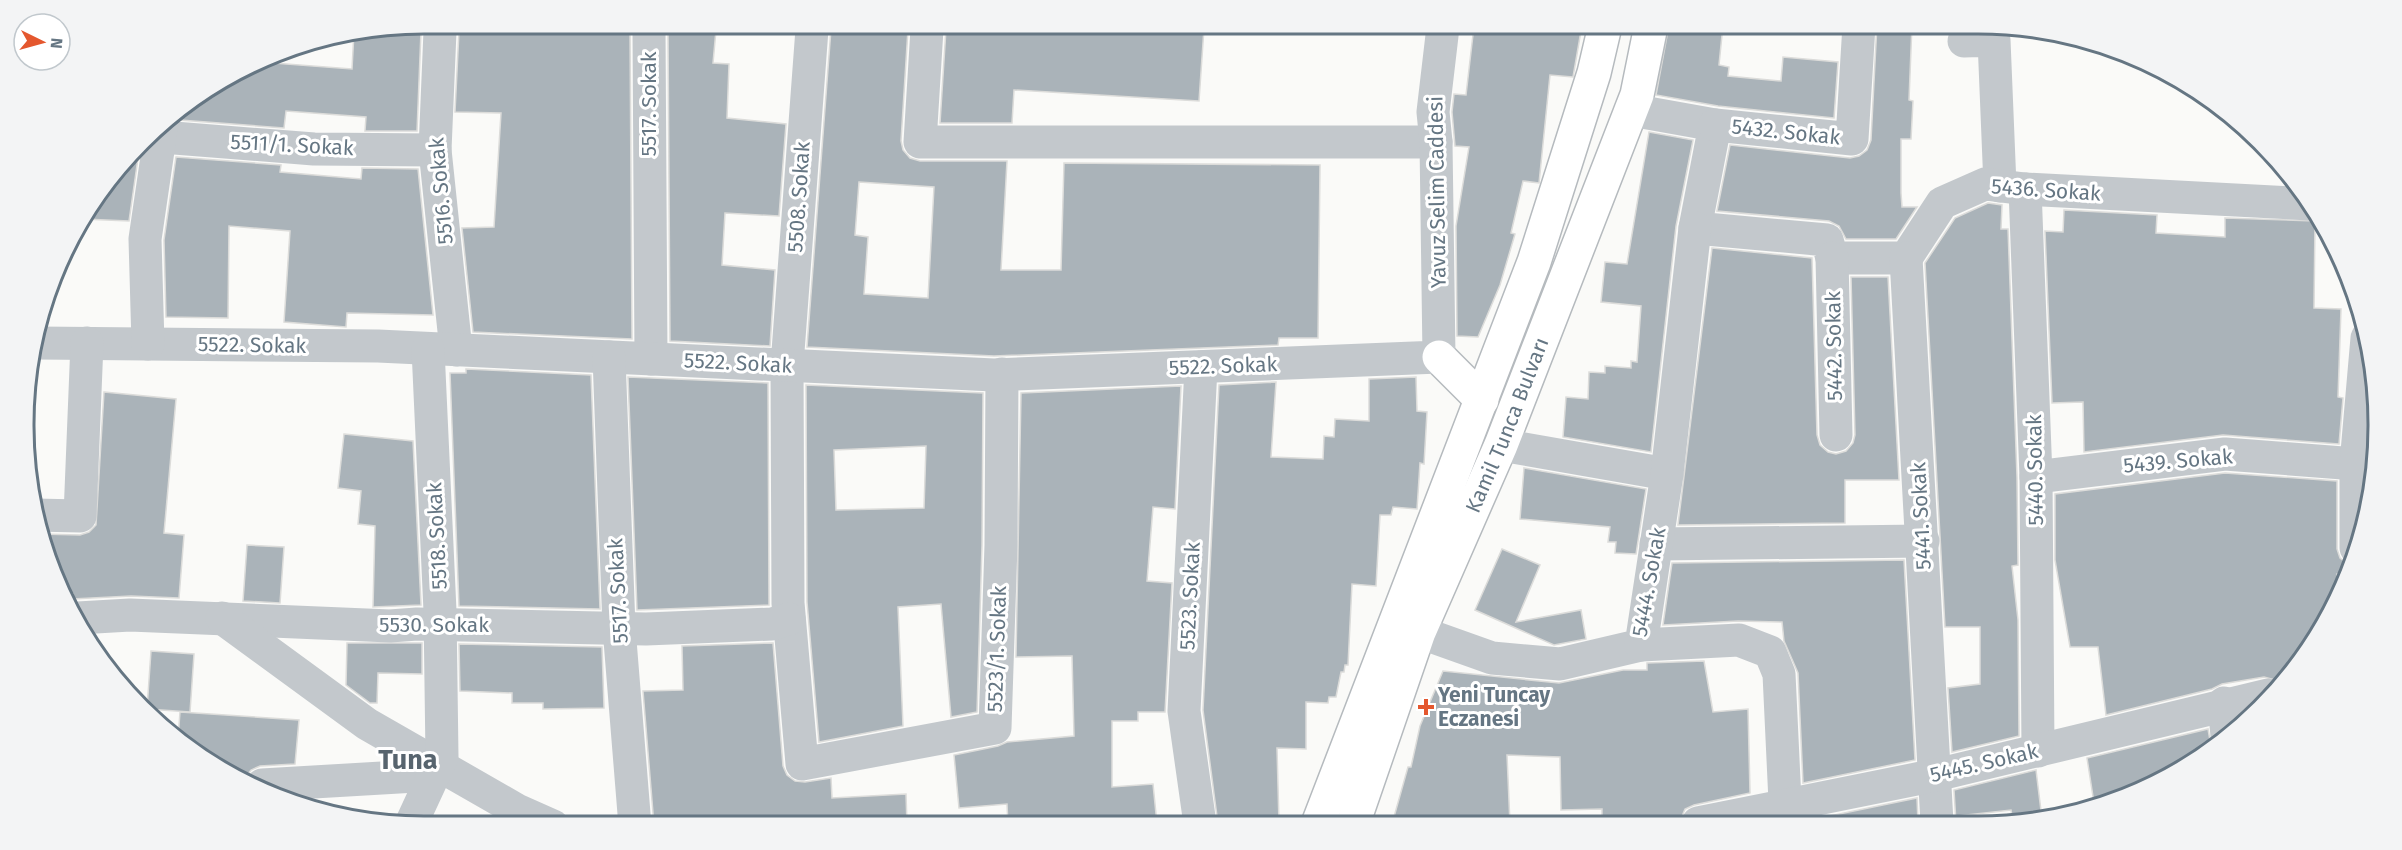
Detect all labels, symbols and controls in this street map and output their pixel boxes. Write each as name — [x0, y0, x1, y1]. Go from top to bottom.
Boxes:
north arrow — [12, 12, 72, 72]
text: N — [47, 37, 66, 49]
street label: 5517. Sokak — [636, 51, 662, 157]
street label: Yavuz Selim Caddesi — [1422, 96, 1452, 288]
street label: 5432. Sokak — [1730, 113, 1842, 151]
street label: 5511/1. Sokak — [230, 129, 355, 161]
street label: 5516. Sokak — [423, 136, 459, 245]
street label: 5508. Sokak — [782, 140, 816, 253]
street label: 5436. Sokak — [1990, 173, 2102, 207]
street label: 5442. Sokak — [1820, 291, 1848, 401]
street label: 5522. Sokak — [198, 331, 307, 359]
street label: Kamil Tunca Bulvarı — [1460, 334, 1555, 517]
street label: 5522. Sokak — [683, 347, 793, 379]
street label: 5522. Sokak — [1168, 351, 1278, 381]
street label: 5440. Sokak — [2021, 414, 2049, 526]
street label: 5439. Sokak — [2122, 443, 2234, 479]
street label: 5441. Sokak — [1905, 461, 1937, 570]
street label: 5518. Sokak — [421, 481, 453, 590]
street label: 5444. Sokak — [1627, 525, 1671, 639]
street label: 5517. Sokak — [602, 538, 634, 644]
street label: 5523. Sokak — [1174, 541, 1206, 651]
street label: 5523/1. Sokak — [982, 585, 1012, 713]
street label: 5530. Sokak — [379, 612, 489, 638]
place label: Yeni Tuncay Eczanesi — [1437, 682, 1550, 732]
marker: Yeni Tuncay Eczanesi — [1419, 700, 1433, 714]
street label: 5445. Sokak — [1927, 738, 2041, 788]
district label: Tuna — [378, 744, 438, 776]

